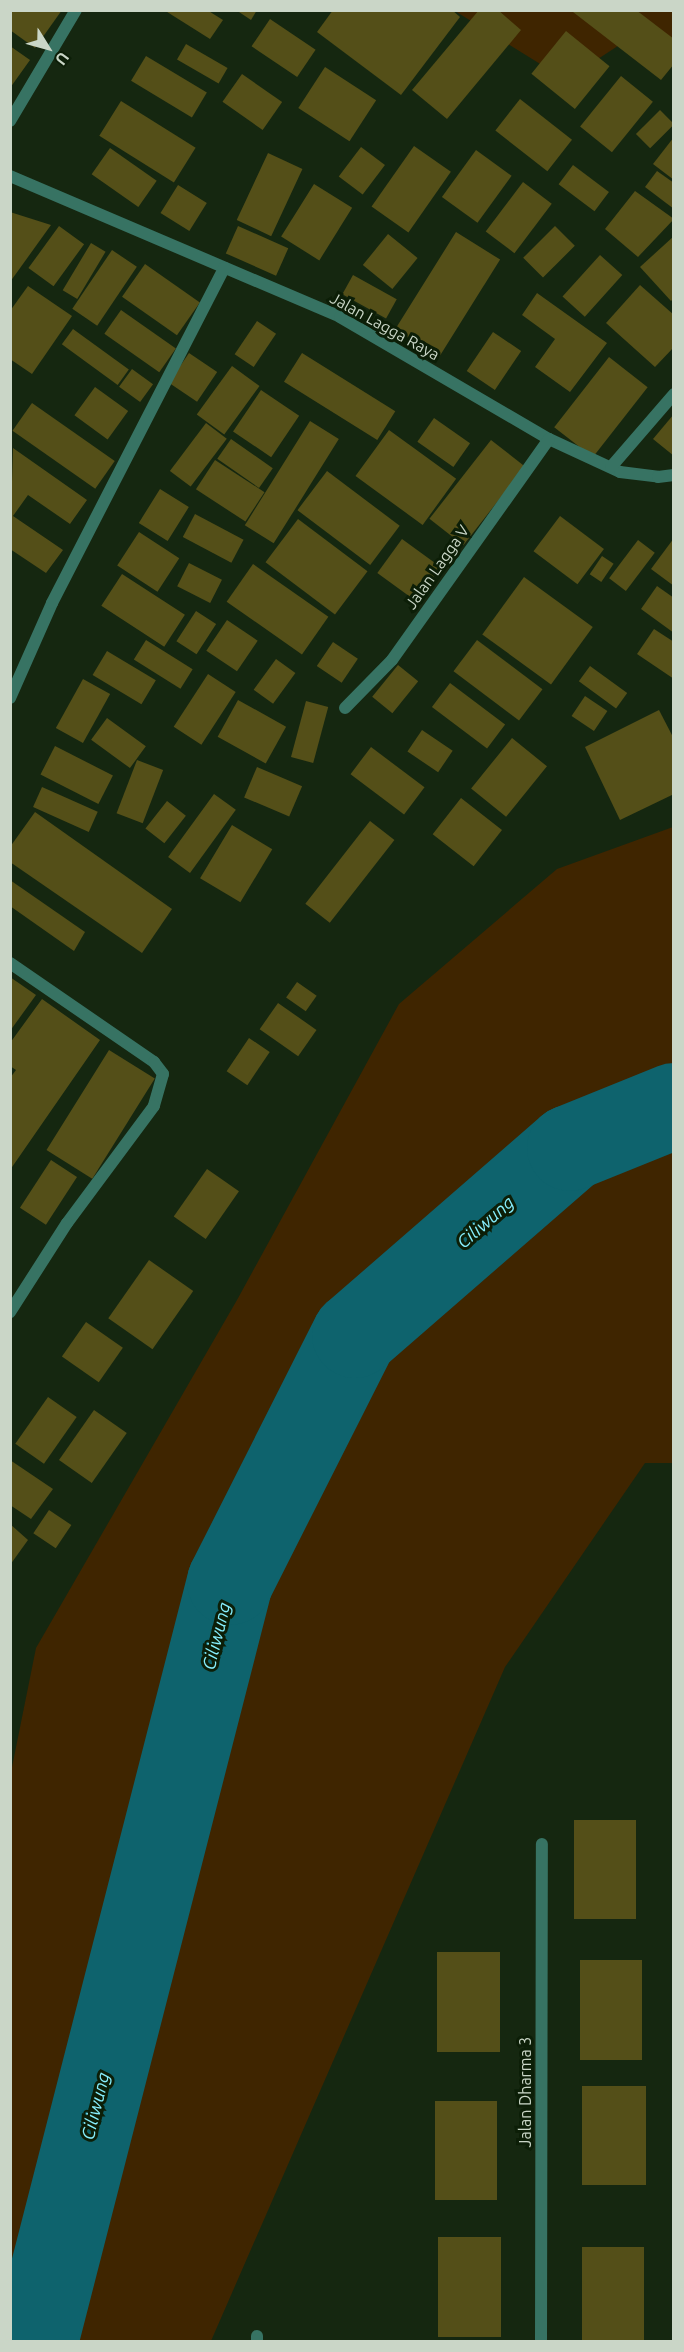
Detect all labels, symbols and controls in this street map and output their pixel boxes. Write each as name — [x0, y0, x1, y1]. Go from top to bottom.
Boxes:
north arrow — [18, 18, 78, 78]
text: U — [52, 49, 73, 69]
street label: Jalan Lagga Raya — [327, 288, 443, 364]
street label: Jalan Lagga V — [401, 521, 473, 613]
water label: Ciliwung — [452, 1191, 518, 1253]
water label: Ciliwung — [197, 1600, 235, 1672]
street label: Jalan Dharma 3 — [515, 2037, 535, 2147]
water label: Ciliwung — [76, 2070, 114, 2142]

